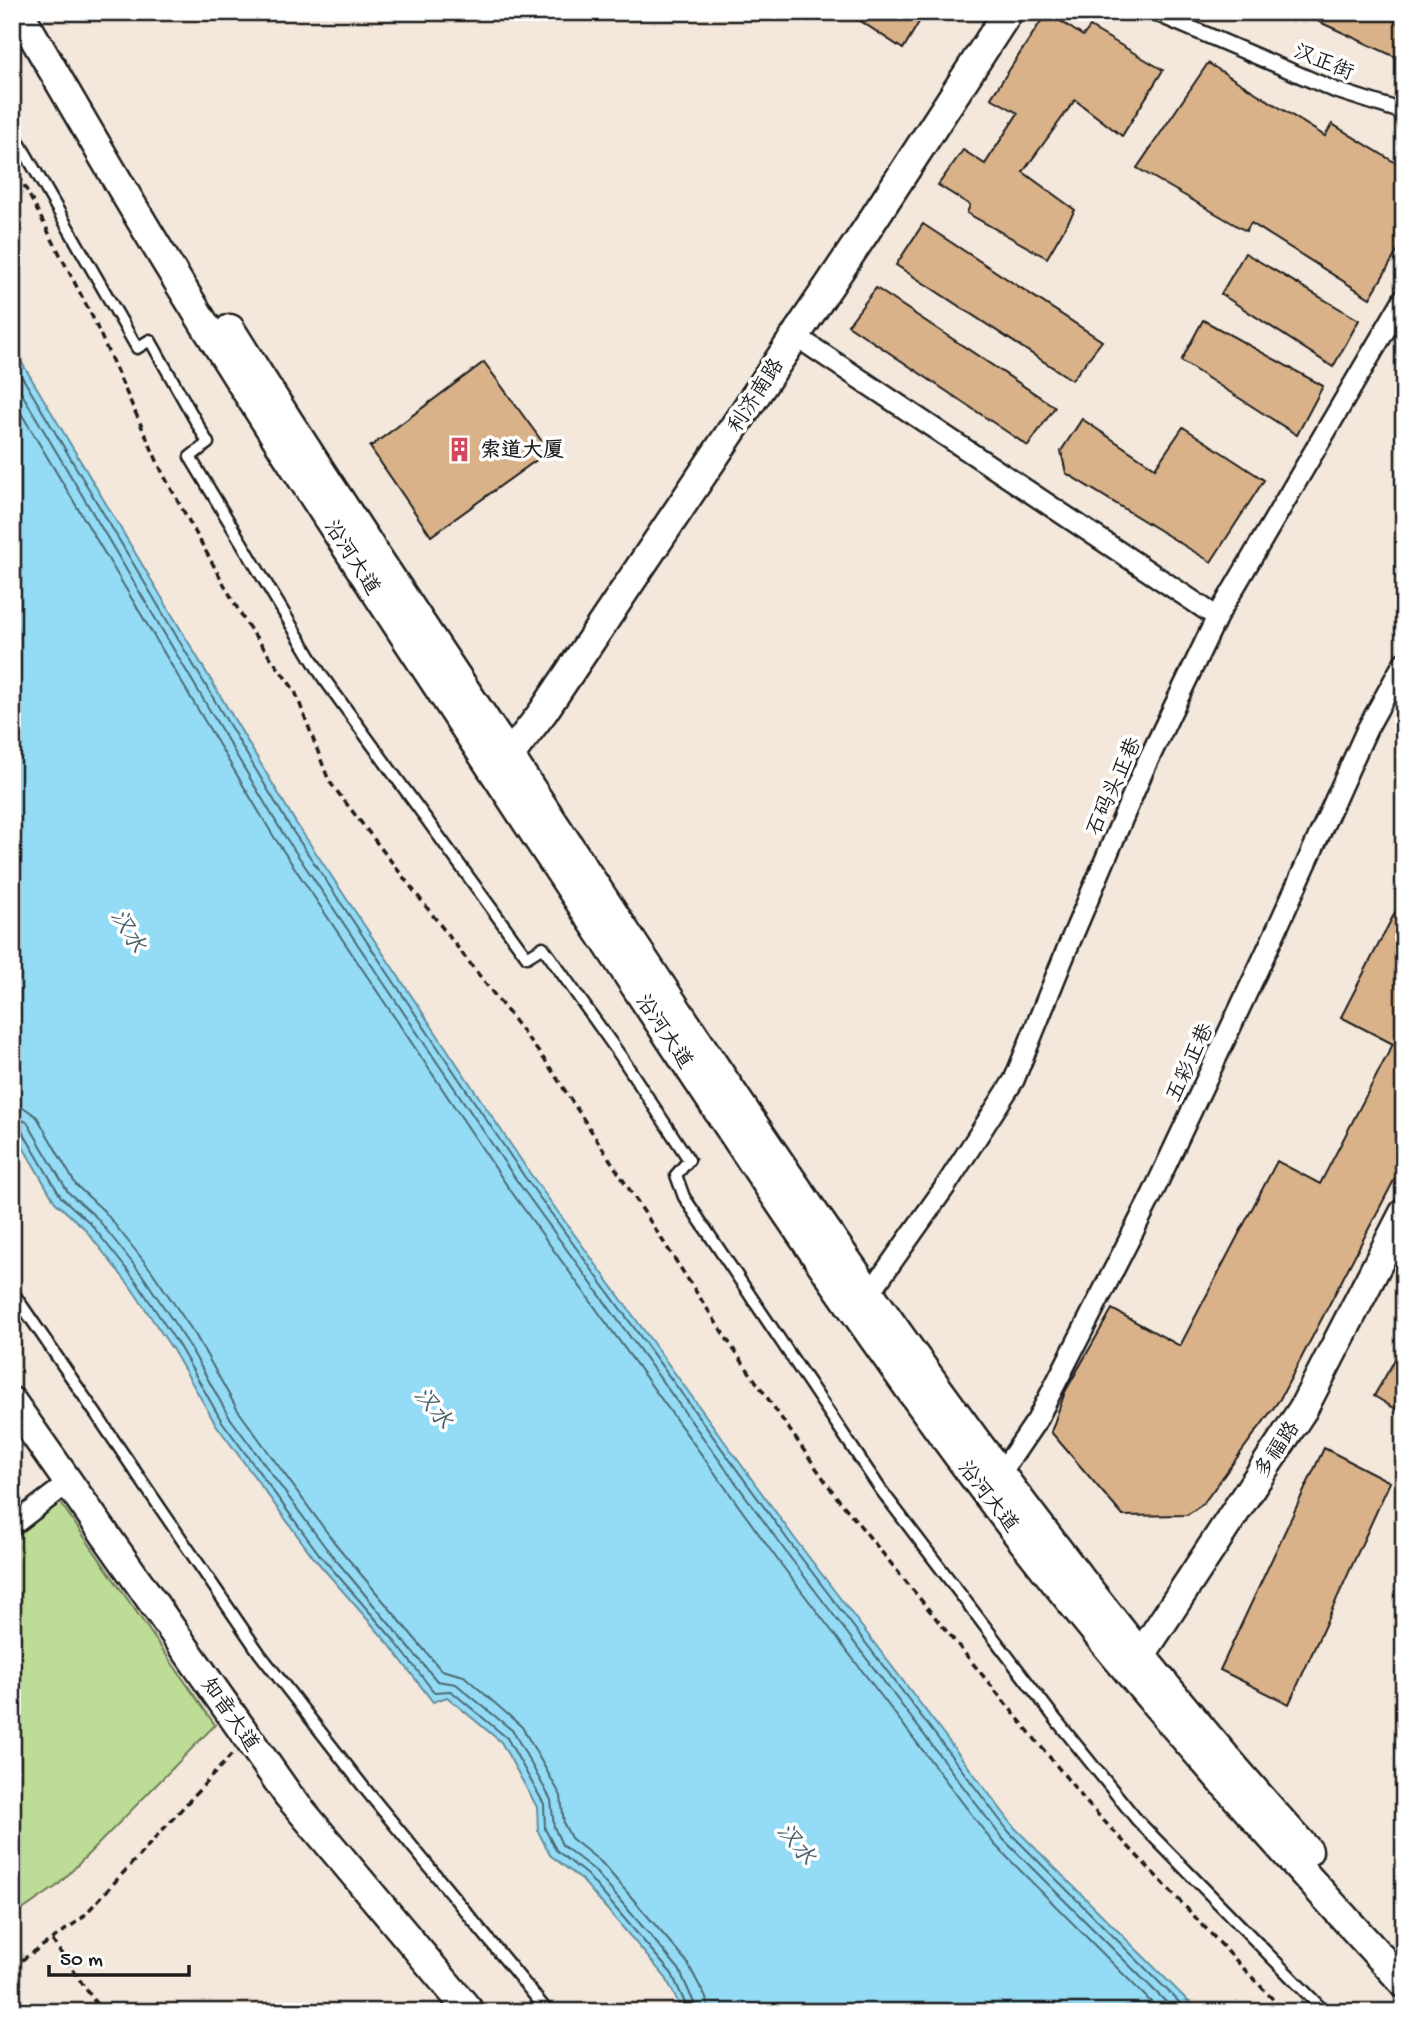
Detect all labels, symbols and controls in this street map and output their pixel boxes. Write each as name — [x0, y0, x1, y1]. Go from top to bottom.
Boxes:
street label: 汉正街 — [1289, 40, 1357, 88]
street label: 利济南路 — [723, 354, 791, 439]
building icon: 索道大厦 — [446, 435, 474, 463]
place label: 索道大厦 — [480, 438, 564, 465]
street label: 沿河大道 — [317, 516, 384, 601]
street label: 石码头正巷 — [1082, 734, 1149, 840]
water label: 汉水 — [103, 905, 151, 959]
street label: 沿河大道 — [628, 991, 697, 1075]
street label: 五彩正巷 — [1161, 1019, 1221, 1107]
water label: 汉水 — [406, 1382, 458, 1436]
street label: 多福路 — [1249, 1417, 1307, 1484]
street label: 沿河大道 — [951, 1457, 1023, 1539]
street label: 知音大道 — [194, 1674, 263, 1758]
water label: 汉水 — [769, 1818, 821, 1872]
scale bar — [49, 1933, 189, 1977]
text: 50 m — [60, 1949, 103, 1974]

